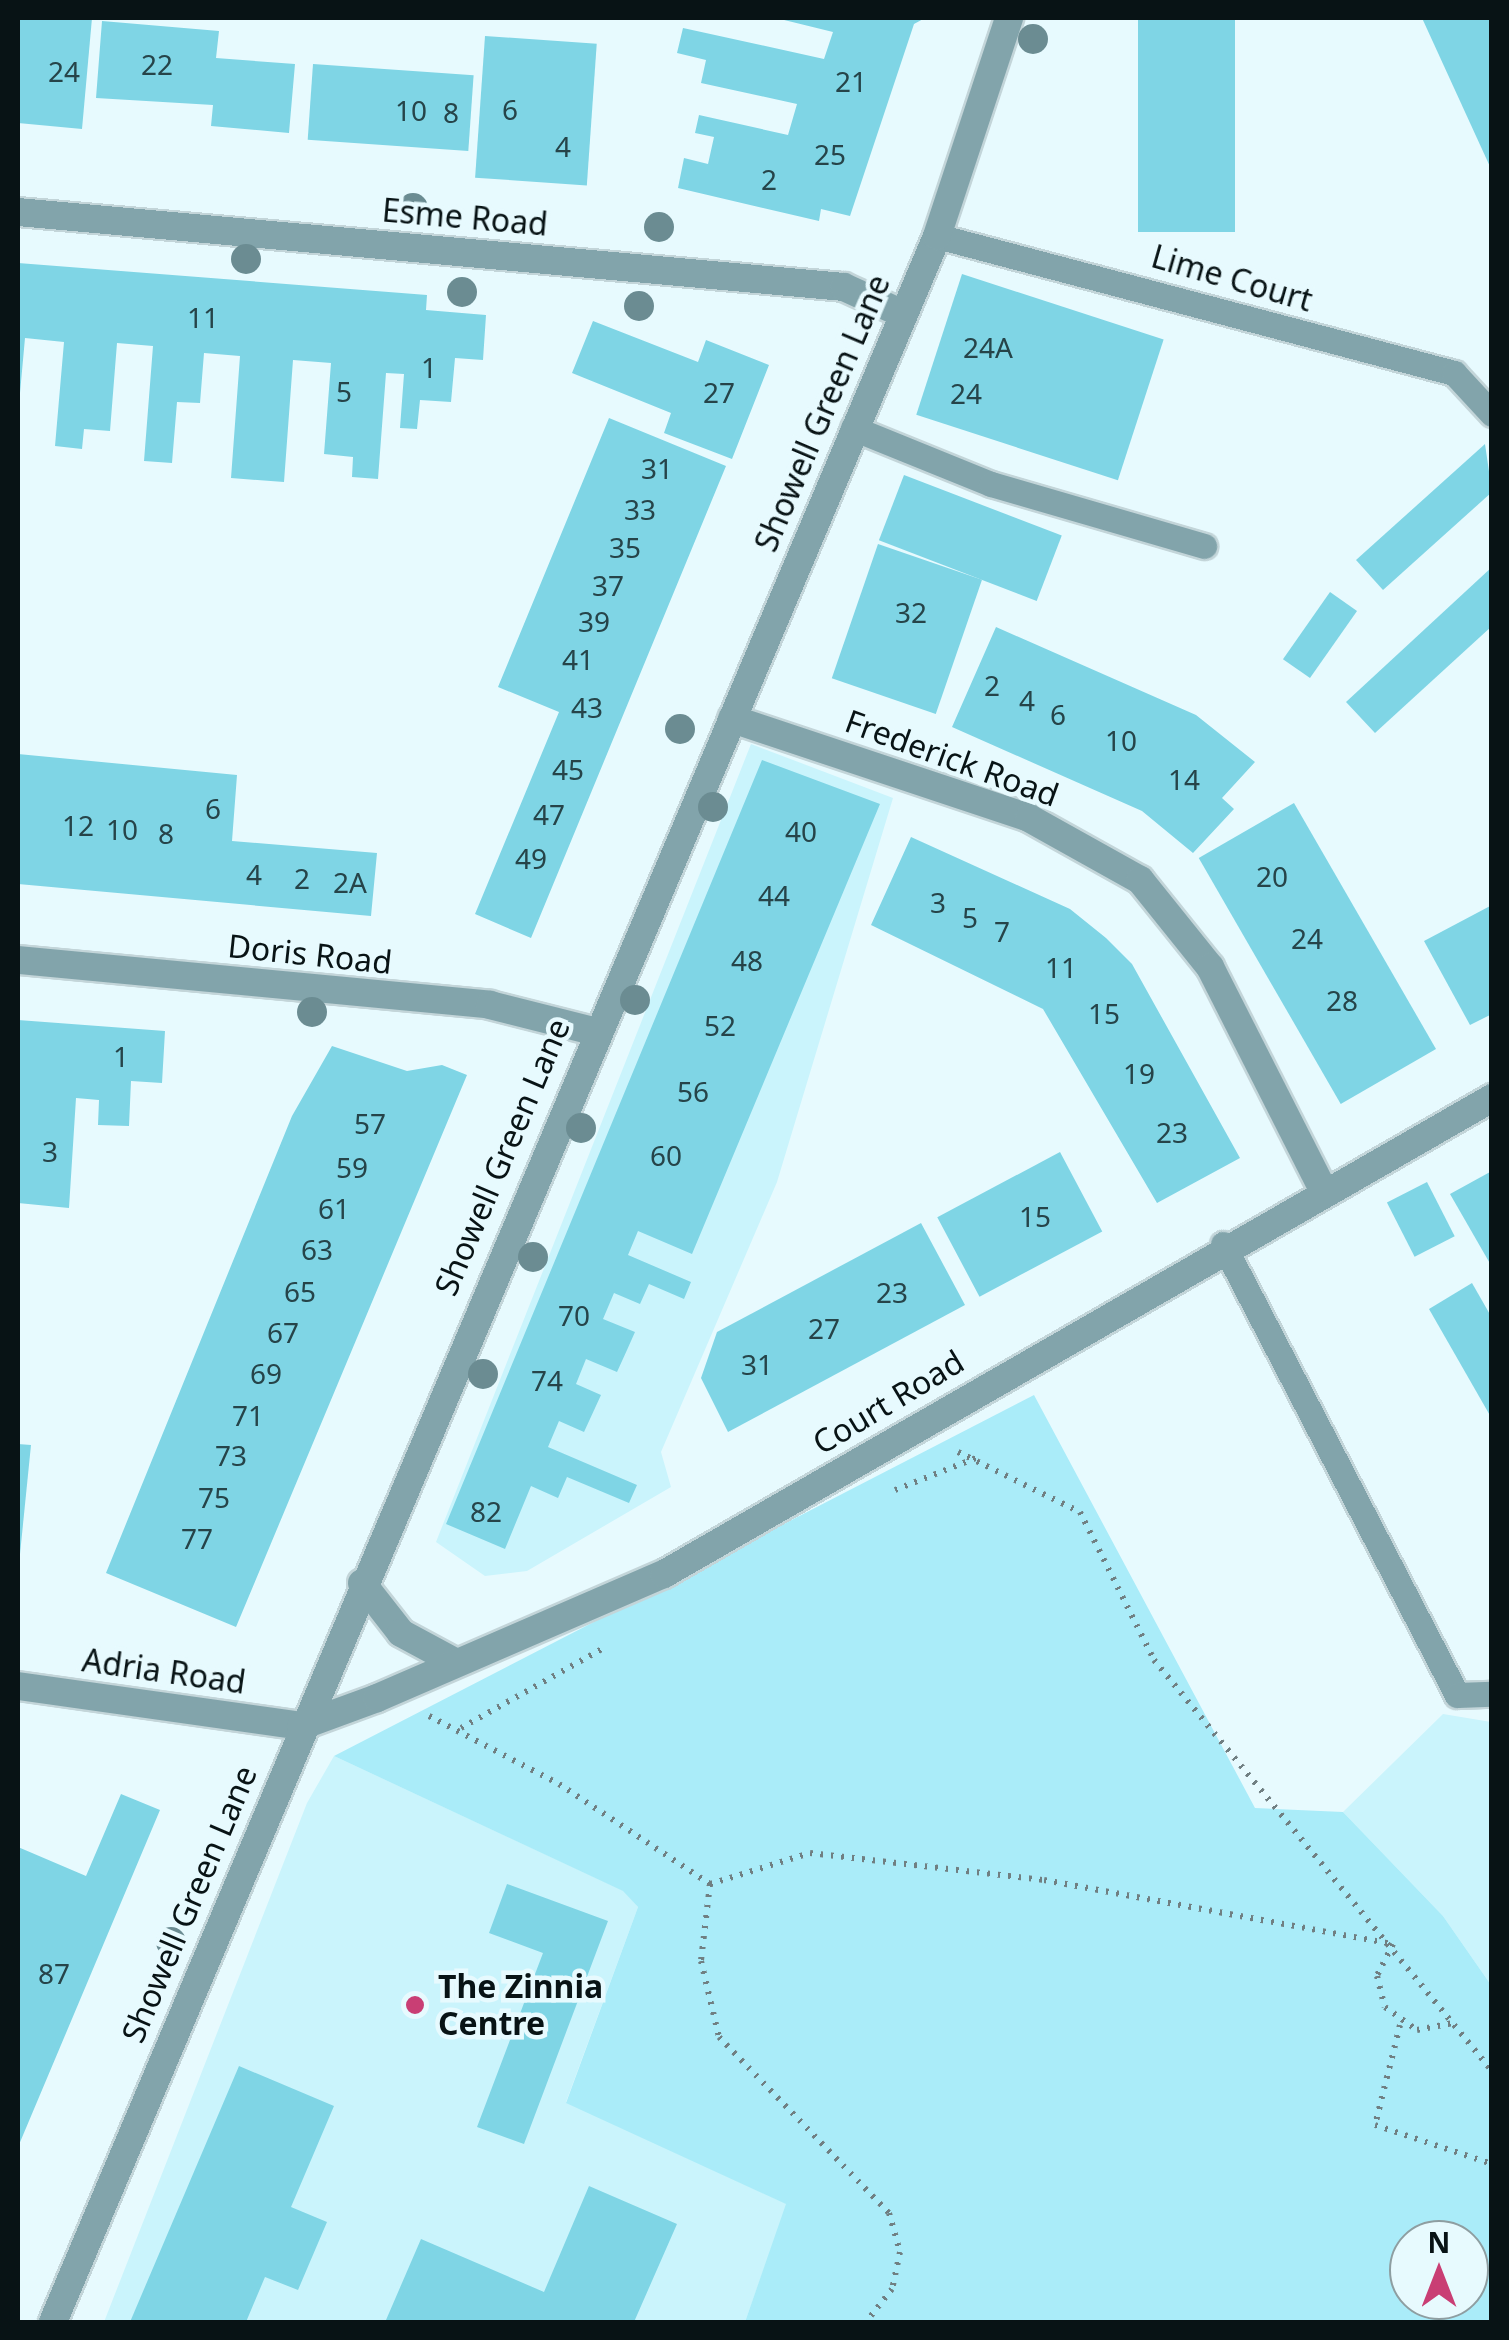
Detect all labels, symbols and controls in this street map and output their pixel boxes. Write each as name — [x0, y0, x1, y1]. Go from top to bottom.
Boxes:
house number: 22 — [141, 47, 173, 81]
house number: 24 — [48, 54, 80, 88]
house number: 21 — [835, 64, 867, 98]
house number: 6 — [502, 92, 518, 126]
house number: 10 — [395, 93, 427, 127]
house number: 8 — [443, 95, 459, 129]
house number: 4 — [555, 129, 571, 163]
house number: 25 — [814, 137, 846, 171]
house number: 2 — [761, 162, 777, 196]
street label: Esme Road — [380, 191, 550, 243]
street label: Lime Court — [1147, 237, 1317, 319]
street label: Showell Green Lane — [746, 269, 898, 557]
house number: 11 — [187, 300, 219, 334]
house number: 24A — [963, 330, 1013, 364]
house number: 1 — [421, 350, 437, 384]
house number: 5 — [336, 374, 352, 408]
house number: 27 — [703, 375, 735, 409]
house number: 24 — [950, 376, 982, 410]
house number: 31 — [641, 451, 673, 485]
house number: 33 — [624, 492, 656, 526]
house number: 35 — [609, 530, 641, 564]
house number: 37 — [592, 568, 624, 602]
house number: 32 — [895, 595, 927, 629]
house number: 39 — [578, 604, 610, 638]
house number: 41 — [562, 642, 594, 676]
house number: 2 — [984, 668, 1000, 702]
house number: 4 — [1019, 683, 1035, 717]
house number: 43 — [571, 690, 603, 724]
house number: 6 — [1050, 697, 1066, 731]
street label: Frederick Road — [840, 702, 1064, 814]
house number: 10 — [1105, 723, 1137, 757]
house number: 45 — [552, 752, 584, 786]
house number: 14 — [1168, 762, 1200, 796]
house number: 6 — [205, 791, 221, 825]
house number: 47 — [533, 797, 565, 831]
house number: 12 — [62, 808, 94, 842]
house number: 10 — [106, 812, 138, 846]
house number: 40 — [785, 814, 817, 848]
house number: 8 — [158, 816, 174, 850]
house number: 49 — [515, 841, 547, 875]
house number: 4 — [246, 857, 262, 891]
house number: 20 — [1256, 859, 1288, 893]
house number: 2 — [294, 861, 310, 895]
house number: 2A — [333, 865, 367, 899]
house number: 44 — [758, 878, 790, 912]
house number: 3 — [930, 885, 946, 919]
house number: 5 — [962, 900, 978, 934]
house number: 7 — [994, 914, 1010, 948]
house number: 24 — [1291, 921, 1323, 955]
street label: Doris Road — [226, 926, 394, 982]
house number: 48 — [731, 943, 763, 977]
house number: 11 — [1045, 950, 1077, 984]
house number: 28 — [1326, 983, 1358, 1017]
house number: 15 — [1088, 996, 1120, 1030]
house number: 52 — [704, 1008, 736, 1042]
street label: Showell Green Lane — [426, 1013, 578, 1301]
house number: 1 — [113, 1039, 129, 1073]
house number: 19 — [1123, 1056, 1155, 1090]
house number: 56 — [677, 1074, 709, 1108]
house number: 57 — [354, 1106, 386, 1140]
house number: 23 — [1156, 1115, 1188, 1149]
house number: 3 — [42, 1134, 58, 1168]
house number: 60 — [650, 1138, 682, 1172]
house number: 59 — [336, 1150, 368, 1184]
house number: 61 — [318, 1191, 350, 1225]
house number: 15 — [1019, 1199, 1051, 1233]
house number: 63 — [301, 1232, 333, 1266]
house number: 65 — [284, 1274, 316, 1308]
house number: 23 — [876, 1275, 908, 1309]
house number: 70 — [558, 1298, 590, 1332]
house number: 27 — [808, 1311, 840, 1345]
house number: 67 — [267, 1315, 299, 1349]
street label: Court Road — [806, 1342, 970, 1462]
house number: 31 — [741, 1347, 773, 1381]
house number: 69 — [250, 1356, 282, 1390]
house number: 74 — [531, 1363, 563, 1397]
house number: 71 — [232, 1398, 264, 1432]
house number: 73 — [215, 1438, 247, 1472]
house number: 75 — [198, 1480, 230, 1514]
house number: 82 — [470, 1494, 502, 1528]
house number: 77 — [181, 1521, 213, 1555]
street label: Adria Road — [80, 1641, 248, 1701]
street label: Showell Green Lane — [113, 1760, 265, 2048]
house number: 87 — [38, 1956, 70, 1990]
place label: The Zinnia Centre — [438, 1968, 603, 2043]
marker: The Zinnia Centre — [402, 1992, 428, 2018]
north arrow — [1389, 2220, 1489, 2320]
text: N — [1428, 2223, 1450, 2261]

